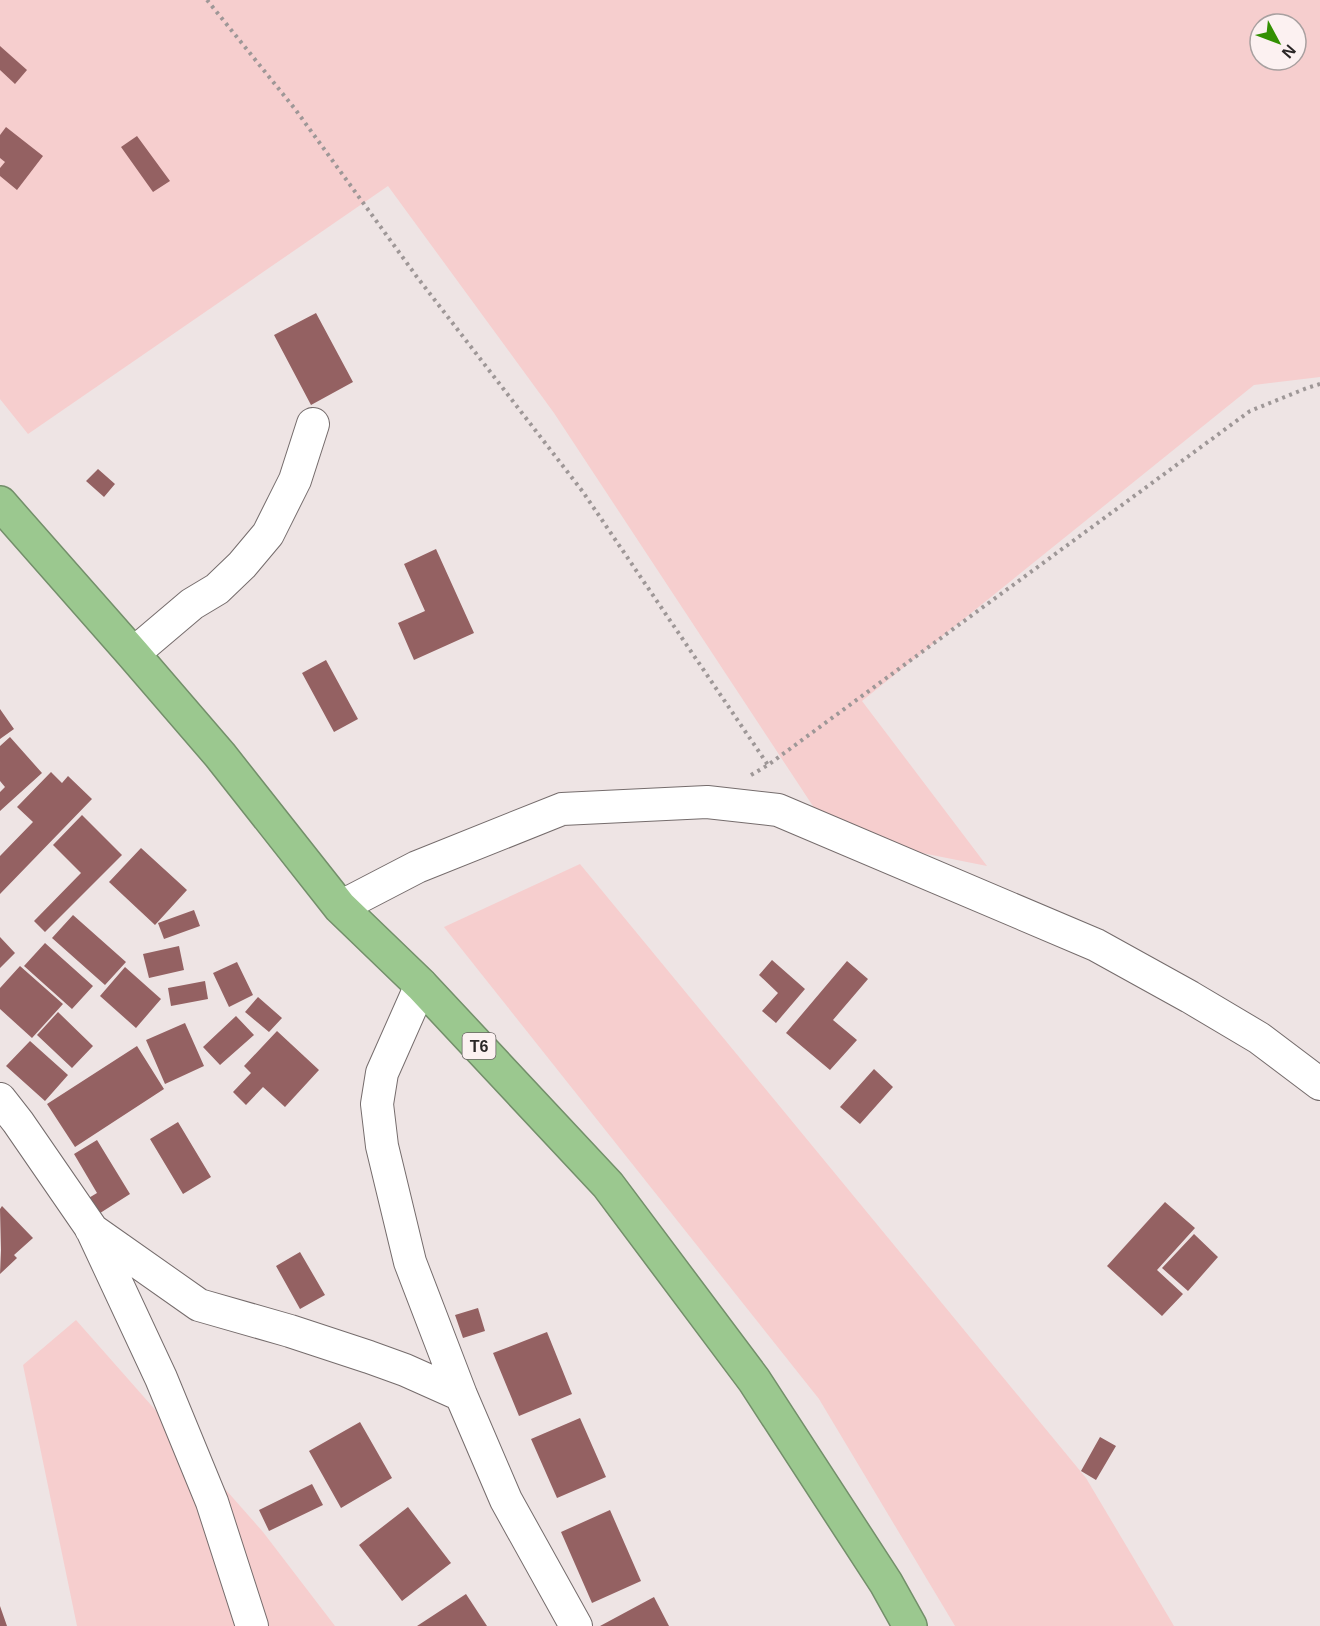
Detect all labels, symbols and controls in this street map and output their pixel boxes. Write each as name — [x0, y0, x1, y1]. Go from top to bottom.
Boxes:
north arrow — [1248, 12, 1308, 72]
text: N — [1279, 42, 1299, 61]
road number: T6 — [462, 1033, 496, 1059]

